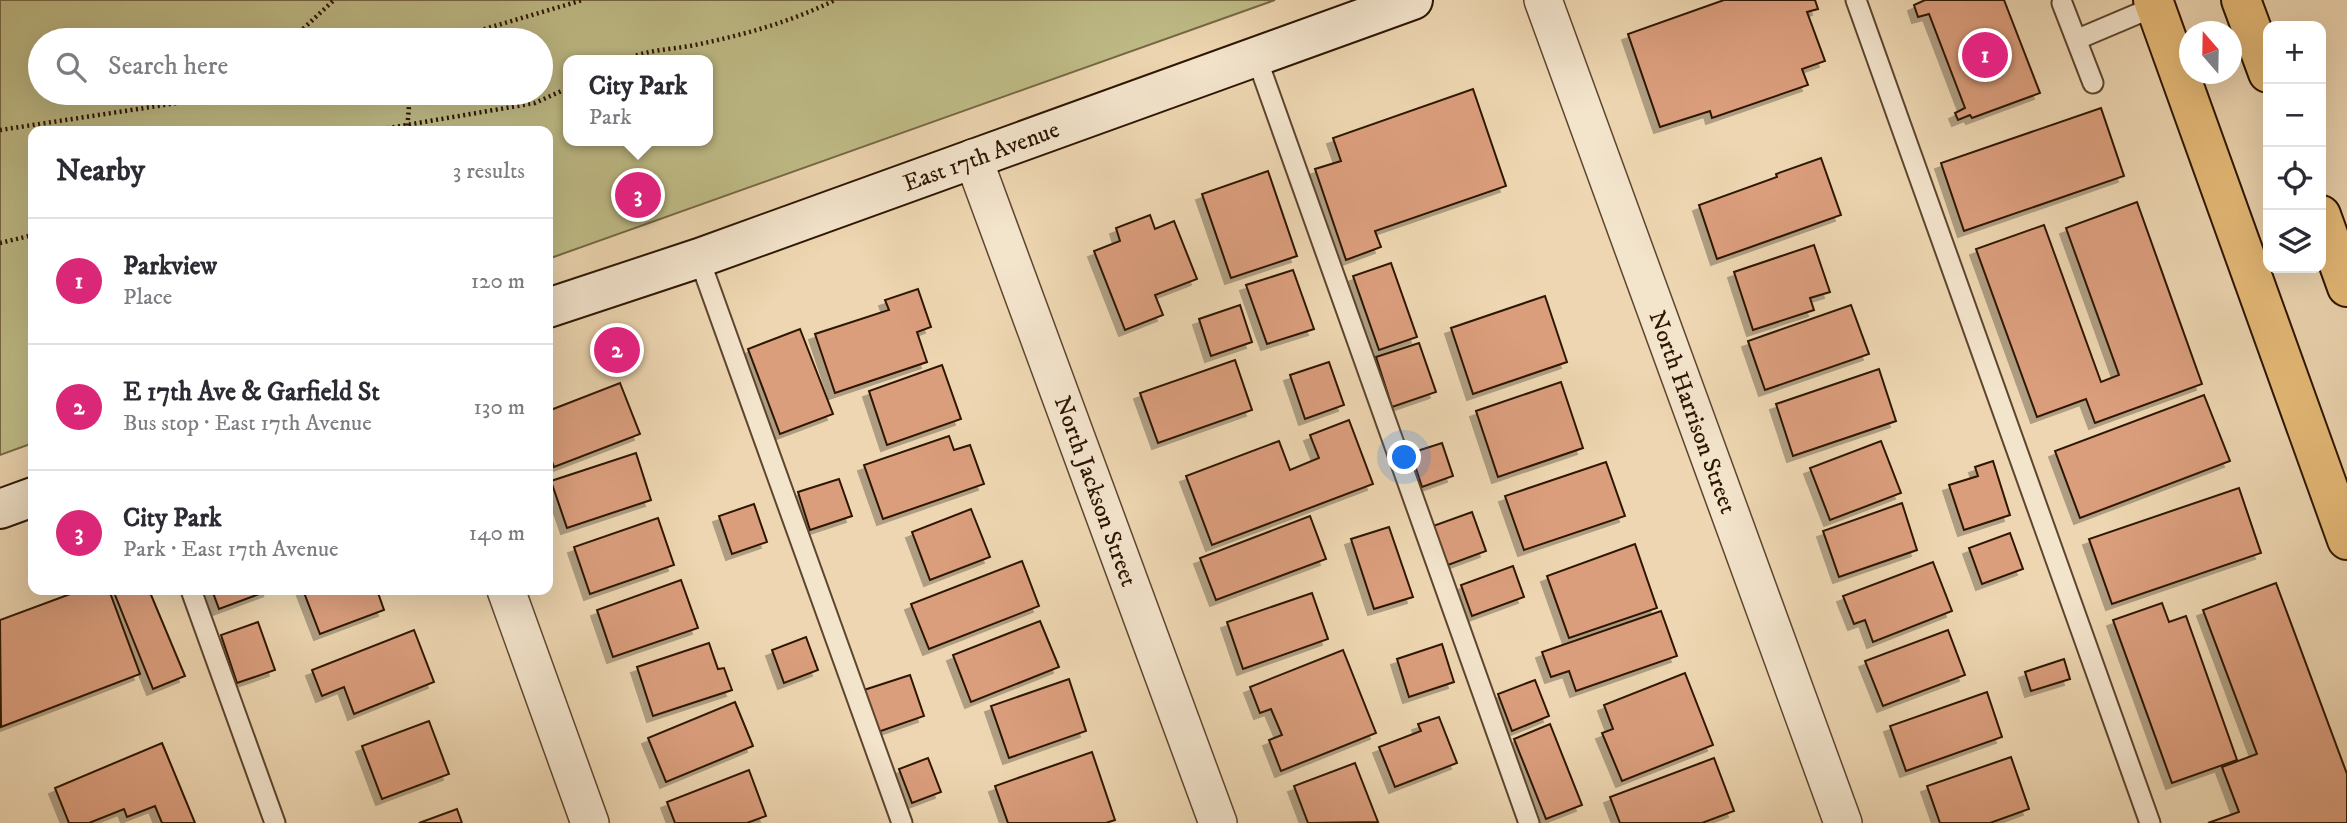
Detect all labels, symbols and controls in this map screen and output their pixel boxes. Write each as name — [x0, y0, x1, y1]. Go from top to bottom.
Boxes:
north arrow — [2179, 21, 2242, 84]
map controls — [2263, 21, 2326, 273]
button: + — [2263, 21, 2326, 84]
search box — [28, 28, 553, 105]
pin: 1 — [1962, 29, 2008, 81]
icon: search — [52, 48, 90, 86]
text: Search here — [108, 50, 228, 83]
popup — [563, 55, 713, 146]
text: City Park — [589, 70, 687, 103]
button: − — [2263, 84, 2326, 147]
text: Park — [589, 103, 632, 132]
street label: East 17th Avenue — [899, 115, 1064, 199]
button: locate — [2263, 147, 2326, 210]
text: Nearby — [56, 153, 145, 190]
text: 3 results — [453, 157, 525, 186]
pin: 3 — [615, 169, 661, 221]
button: layers — [2263, 210, 2326, 273]
text: Parkview — [123, 250, 217, 283]
text: 1 — [75, 267, 83, 296]
text: 120 m — [471, 267, 525, 296]
text: Place — [123, 283, 172, 312]
street label: North Harrison Street — [1641, 307, 1743, 518]
pin: 2 — [594, 324, 640, 376]
text: E 17th Ave & Garfield St — [123, 376, 380, 409]
street label: North Jackson Street — [1047, 392, 1144, 591]
text: 2 — [73, 393, 85, 422]
text: 130 m — [473, 393, 525, 422]
text: Bus stop · East 17th Avenue — [123, 409, 372, 438]
your location — [1387, 440, 1421, 474]
text: City Park — [123, 502, 222, 535]
text: 3 — [75, 519, 83, 548]
text: 140 m — [469, 519, 525, 548]
text: Park · East 17th Avenue — [123, 535, 339, 564]

